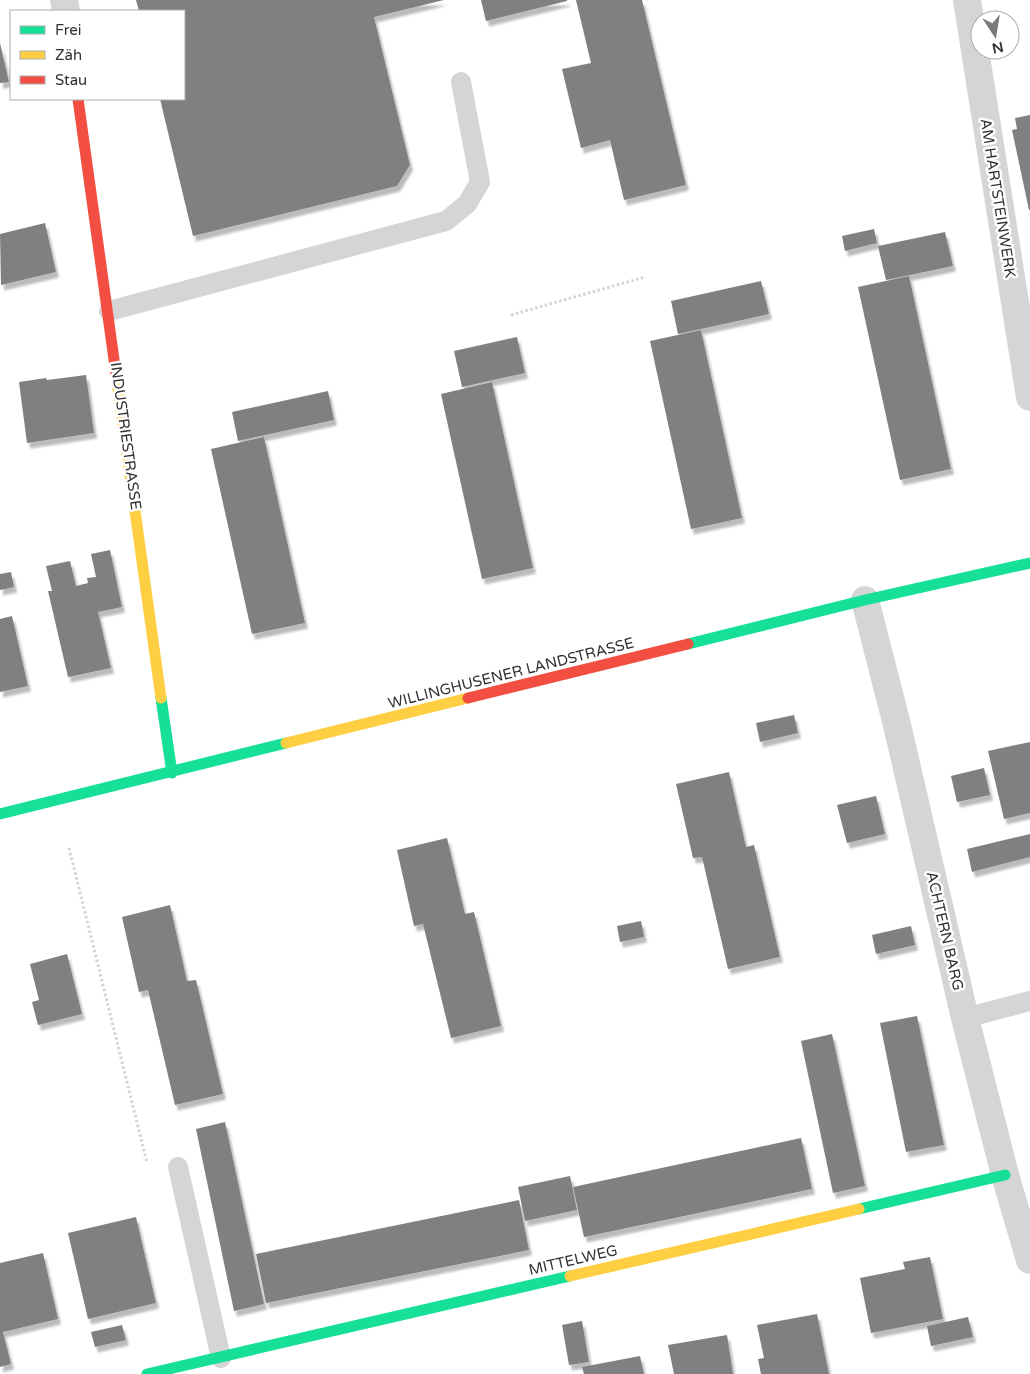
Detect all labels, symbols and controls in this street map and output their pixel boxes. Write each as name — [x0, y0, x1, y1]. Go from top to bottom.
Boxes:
legend — [10, 10, 185, 100]
north arrow — [970, 10, 1020, 60]
text: Frei — [55, 21, 81, 39]
text: N — [990, 38, 1005, 57]
text: Zäh — [55, 46, 82, 64]
text: Stau — [55, 71, 87, 89]
street label: AM HARTSTEINWERK — [977, 117, 1019, 279]
street label: INDUSTRIESTRASSE — [107, 361, 145, 511]
street label: WILLINGHUSENER LANDSTRASSE — [386, 634, 636, 712]
street label: ACHTERN BARG — [923, 870, 967, 992]
street label: MITTELWEG — [527, 1241, 619, 1279]

